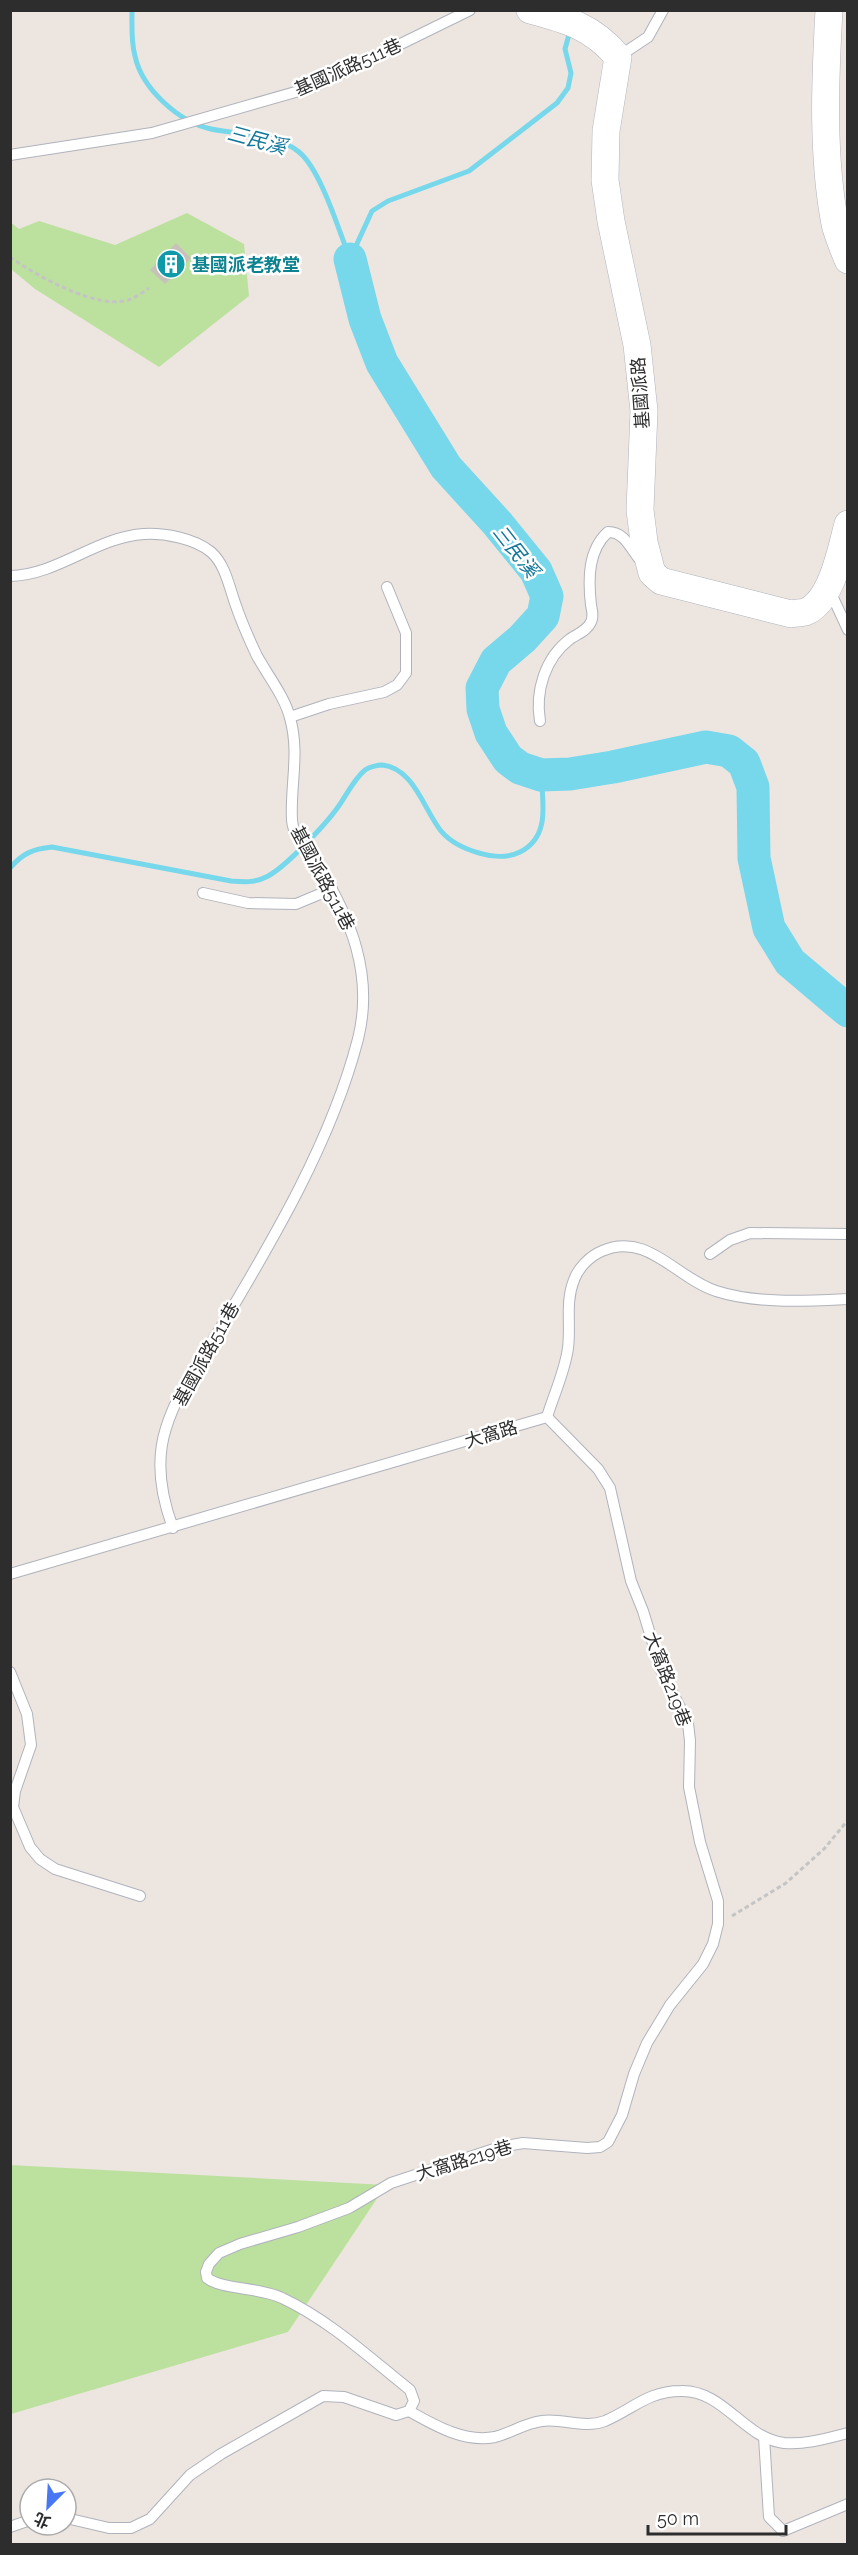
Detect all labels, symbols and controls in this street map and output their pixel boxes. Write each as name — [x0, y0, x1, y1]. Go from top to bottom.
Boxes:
street label: 基國派路511巷 — [291, 34, 405, 100]
water label: 三民溪 — [225, 121, 292, 160]
building icon: 基國派老教堂 — [155, 248, 187, 280]
place label: 基國派老教堂 — [192, 254, 300, 275]
street label: 基國派路 — [627, 356, 653, 430]
water label: 三民溪 — [488, 520, 546, 584]
street label: 基國派路511巷 — [287, 822, 359, 934]
street label: 基國派路511巷 — [169, 1299, 243, 1409]
street label: 大窩路 — [462, 1416, 520, 1452]
street label: 大窩路219巷 — [640, 1629, 696, 1729]
street label: 大窩路219巷 — [413, 2135, 515, 2185]
north arrow — [18, 2477, 78, 2537]
scale bar — [648, 2498, 786, 2536]
text: 北 — [31, 2508, 53, 2532]
text: 50 m — [657, 2508, 699, 2529]

